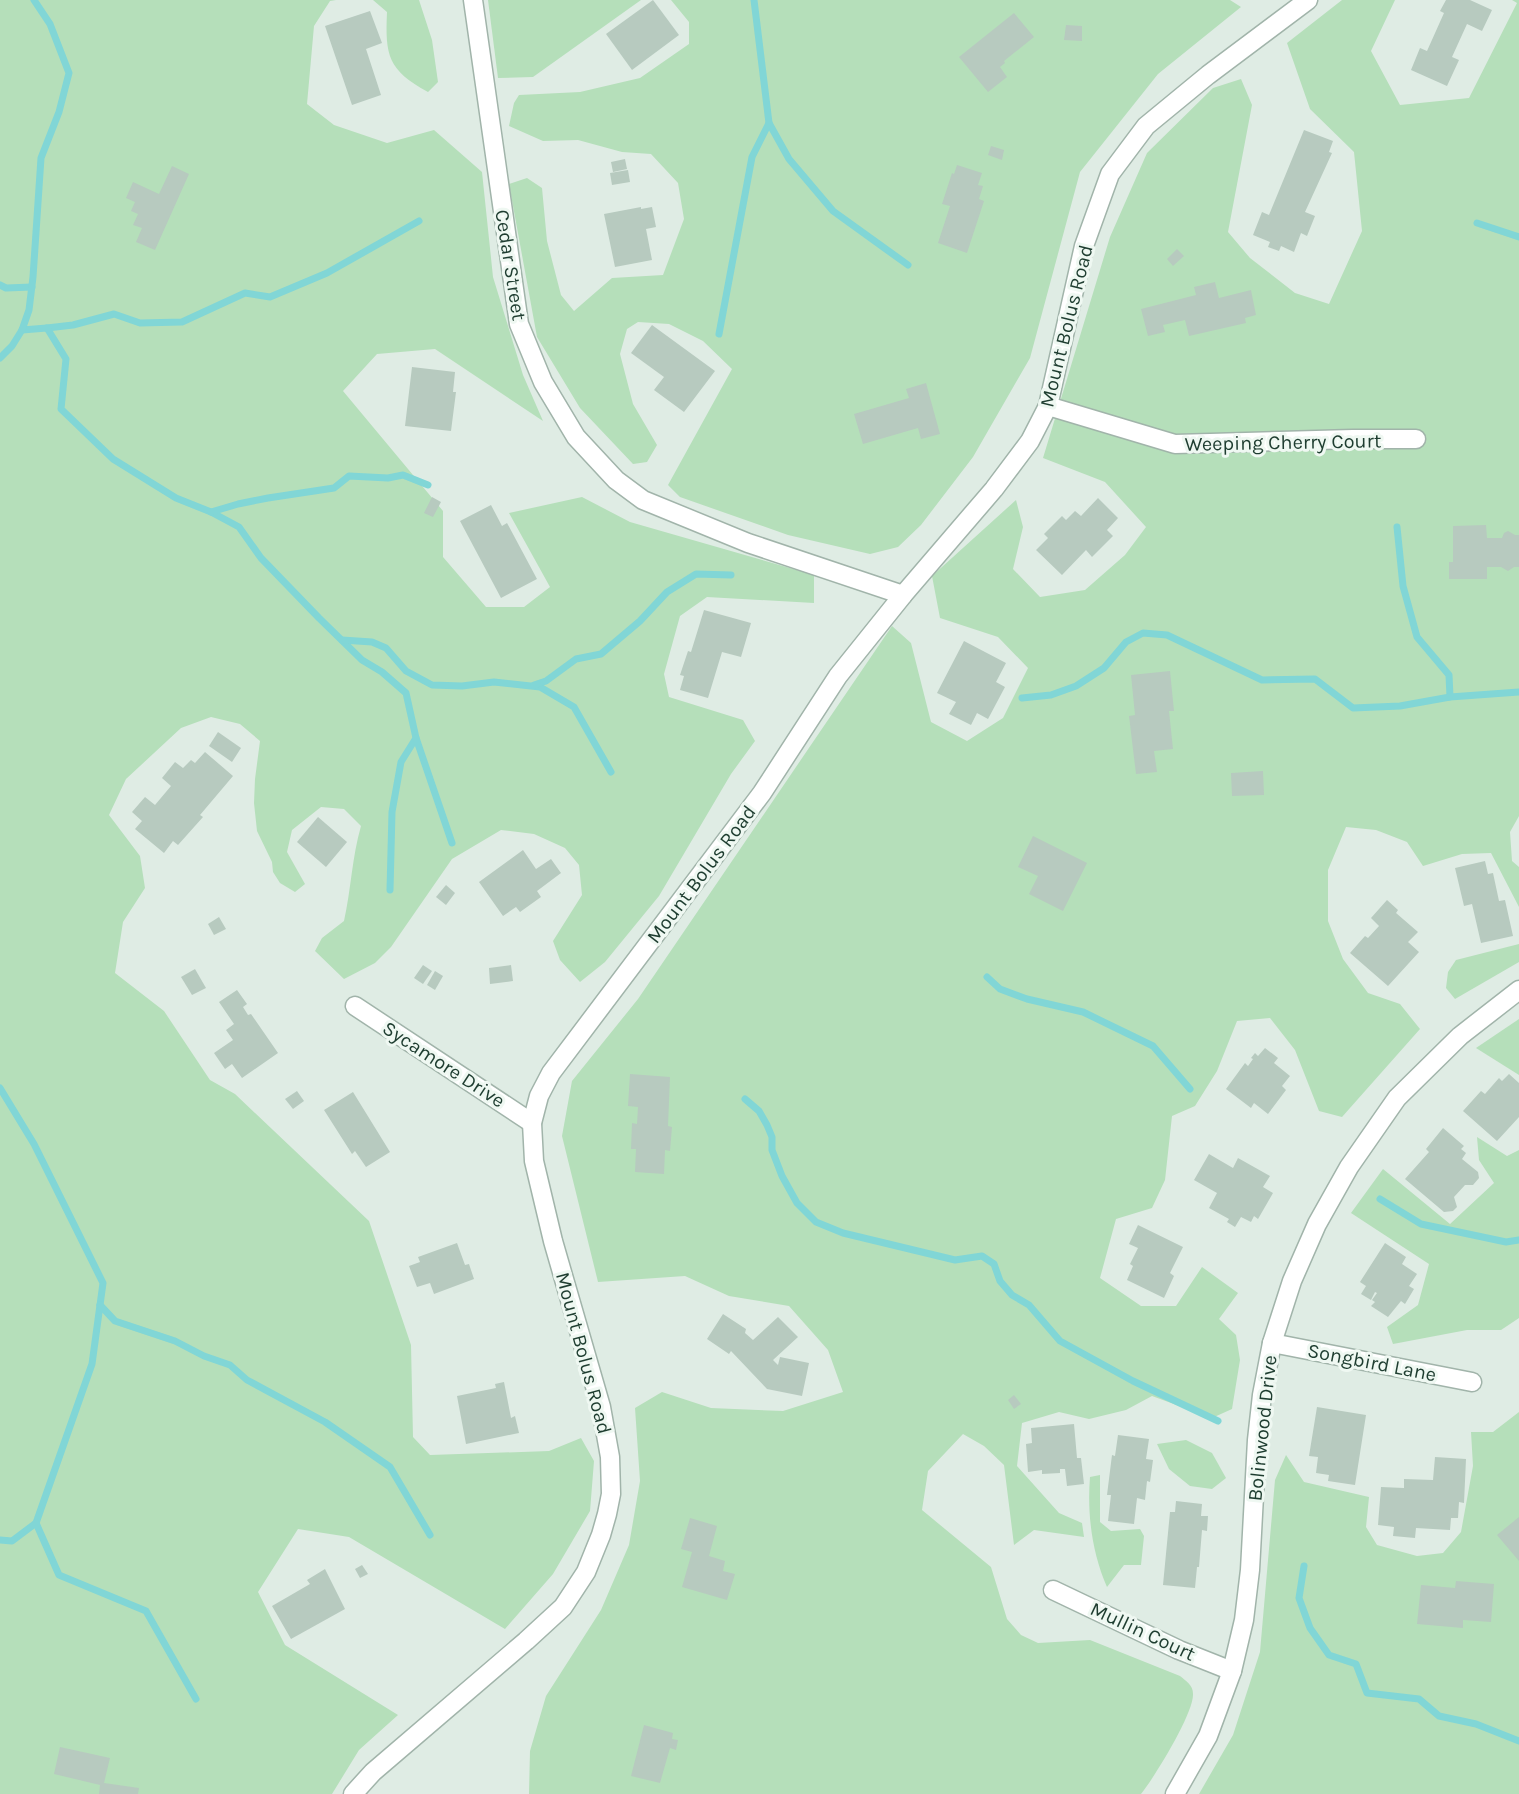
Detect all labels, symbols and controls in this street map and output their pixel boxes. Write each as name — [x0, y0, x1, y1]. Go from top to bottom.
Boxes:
street label: Cedar Street — [490, 208, 531, 323]
street label: Mount Bolus Road — [1035, 242, 1098, 410]
street label: Weeping Cherry Court — [1184, 429, 1382, 456]
street label: Mount Bolus Road — [642, 801, 761, 948]
street label: Sycamore Drive — [378, 1016, 509, 1113]
street label: Mount Bolus Road — [551, 1270, 616, 1437]
street label: Songbird Lane — [1306, 1339, 1438, 1386]
street label: Bolinwood Drive — [1243, 1354, 1282, 1502]
street label: Mullin Court — [1087, 1597, 1199, 1666]

